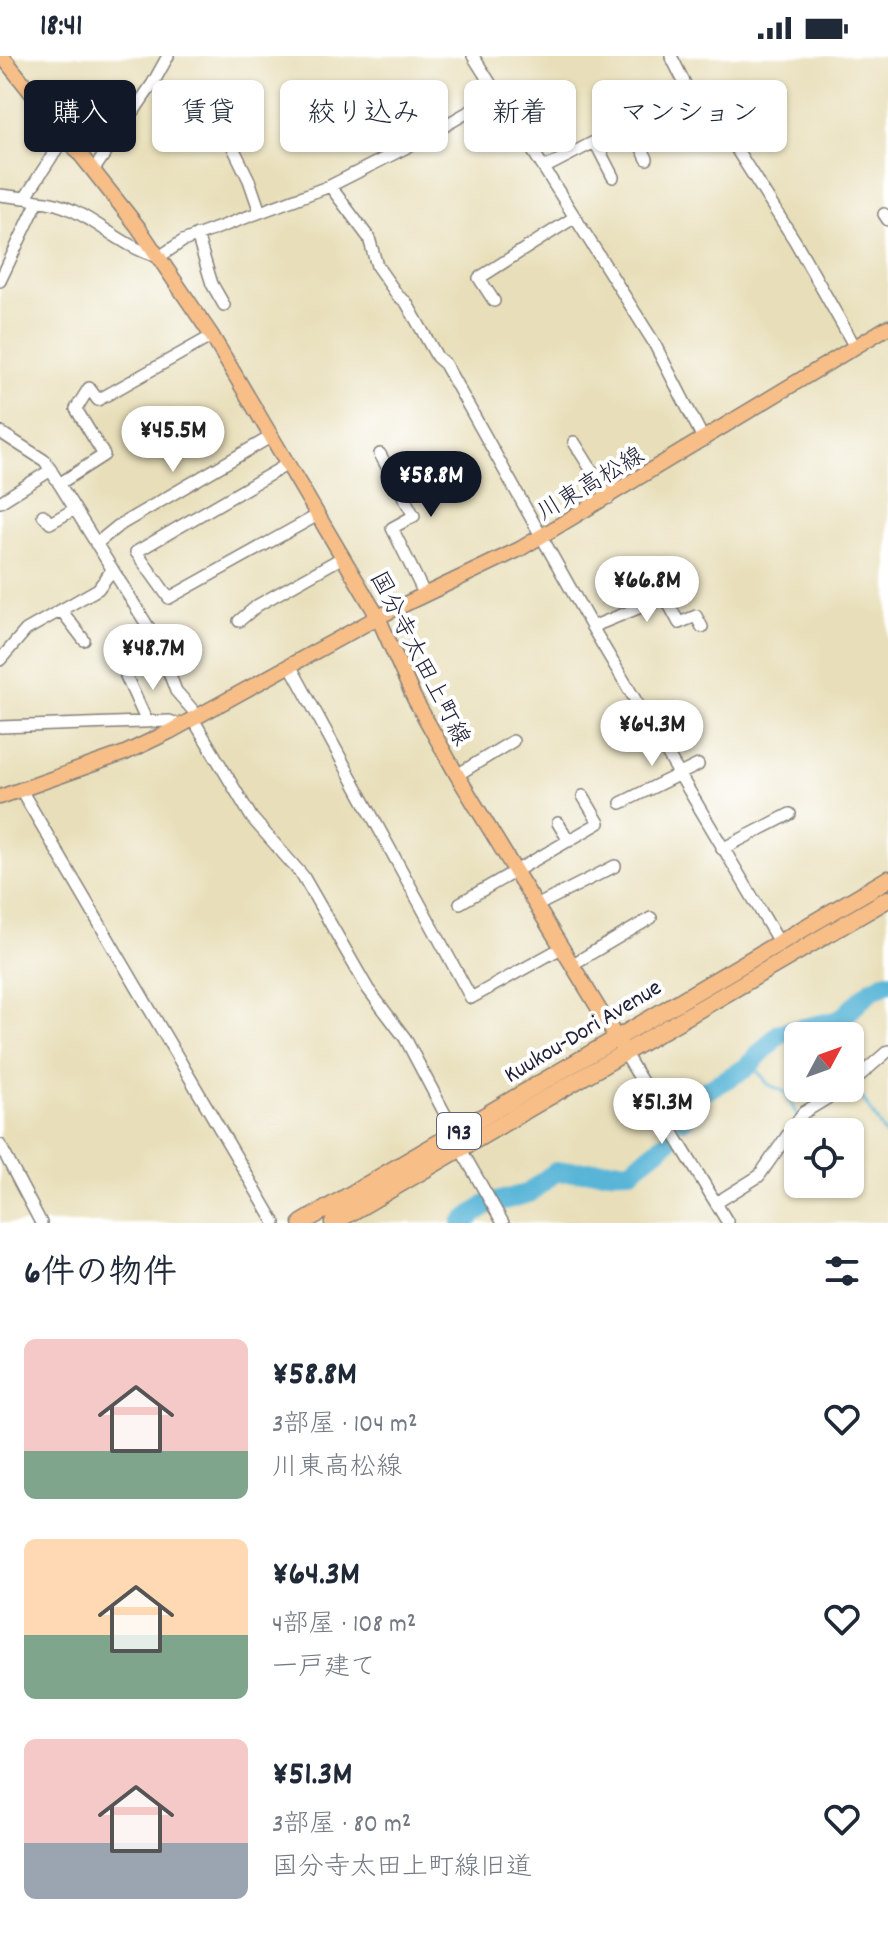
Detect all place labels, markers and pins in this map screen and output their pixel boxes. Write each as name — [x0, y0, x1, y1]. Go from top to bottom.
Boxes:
pin: ¥45.5M — [108, 406, 238, 474]
pin: ¥58.8M — [366, 451, 496, 519]
pin: ¥66.8M — [582, 556, 712, 624]
pin: ¥48.7M — [88, 624, 218, 692]
pin: ¥64.3M — [587, 700, 717, 768]
pin: ¥51.3M — [597, 1078, 727, 1146]

